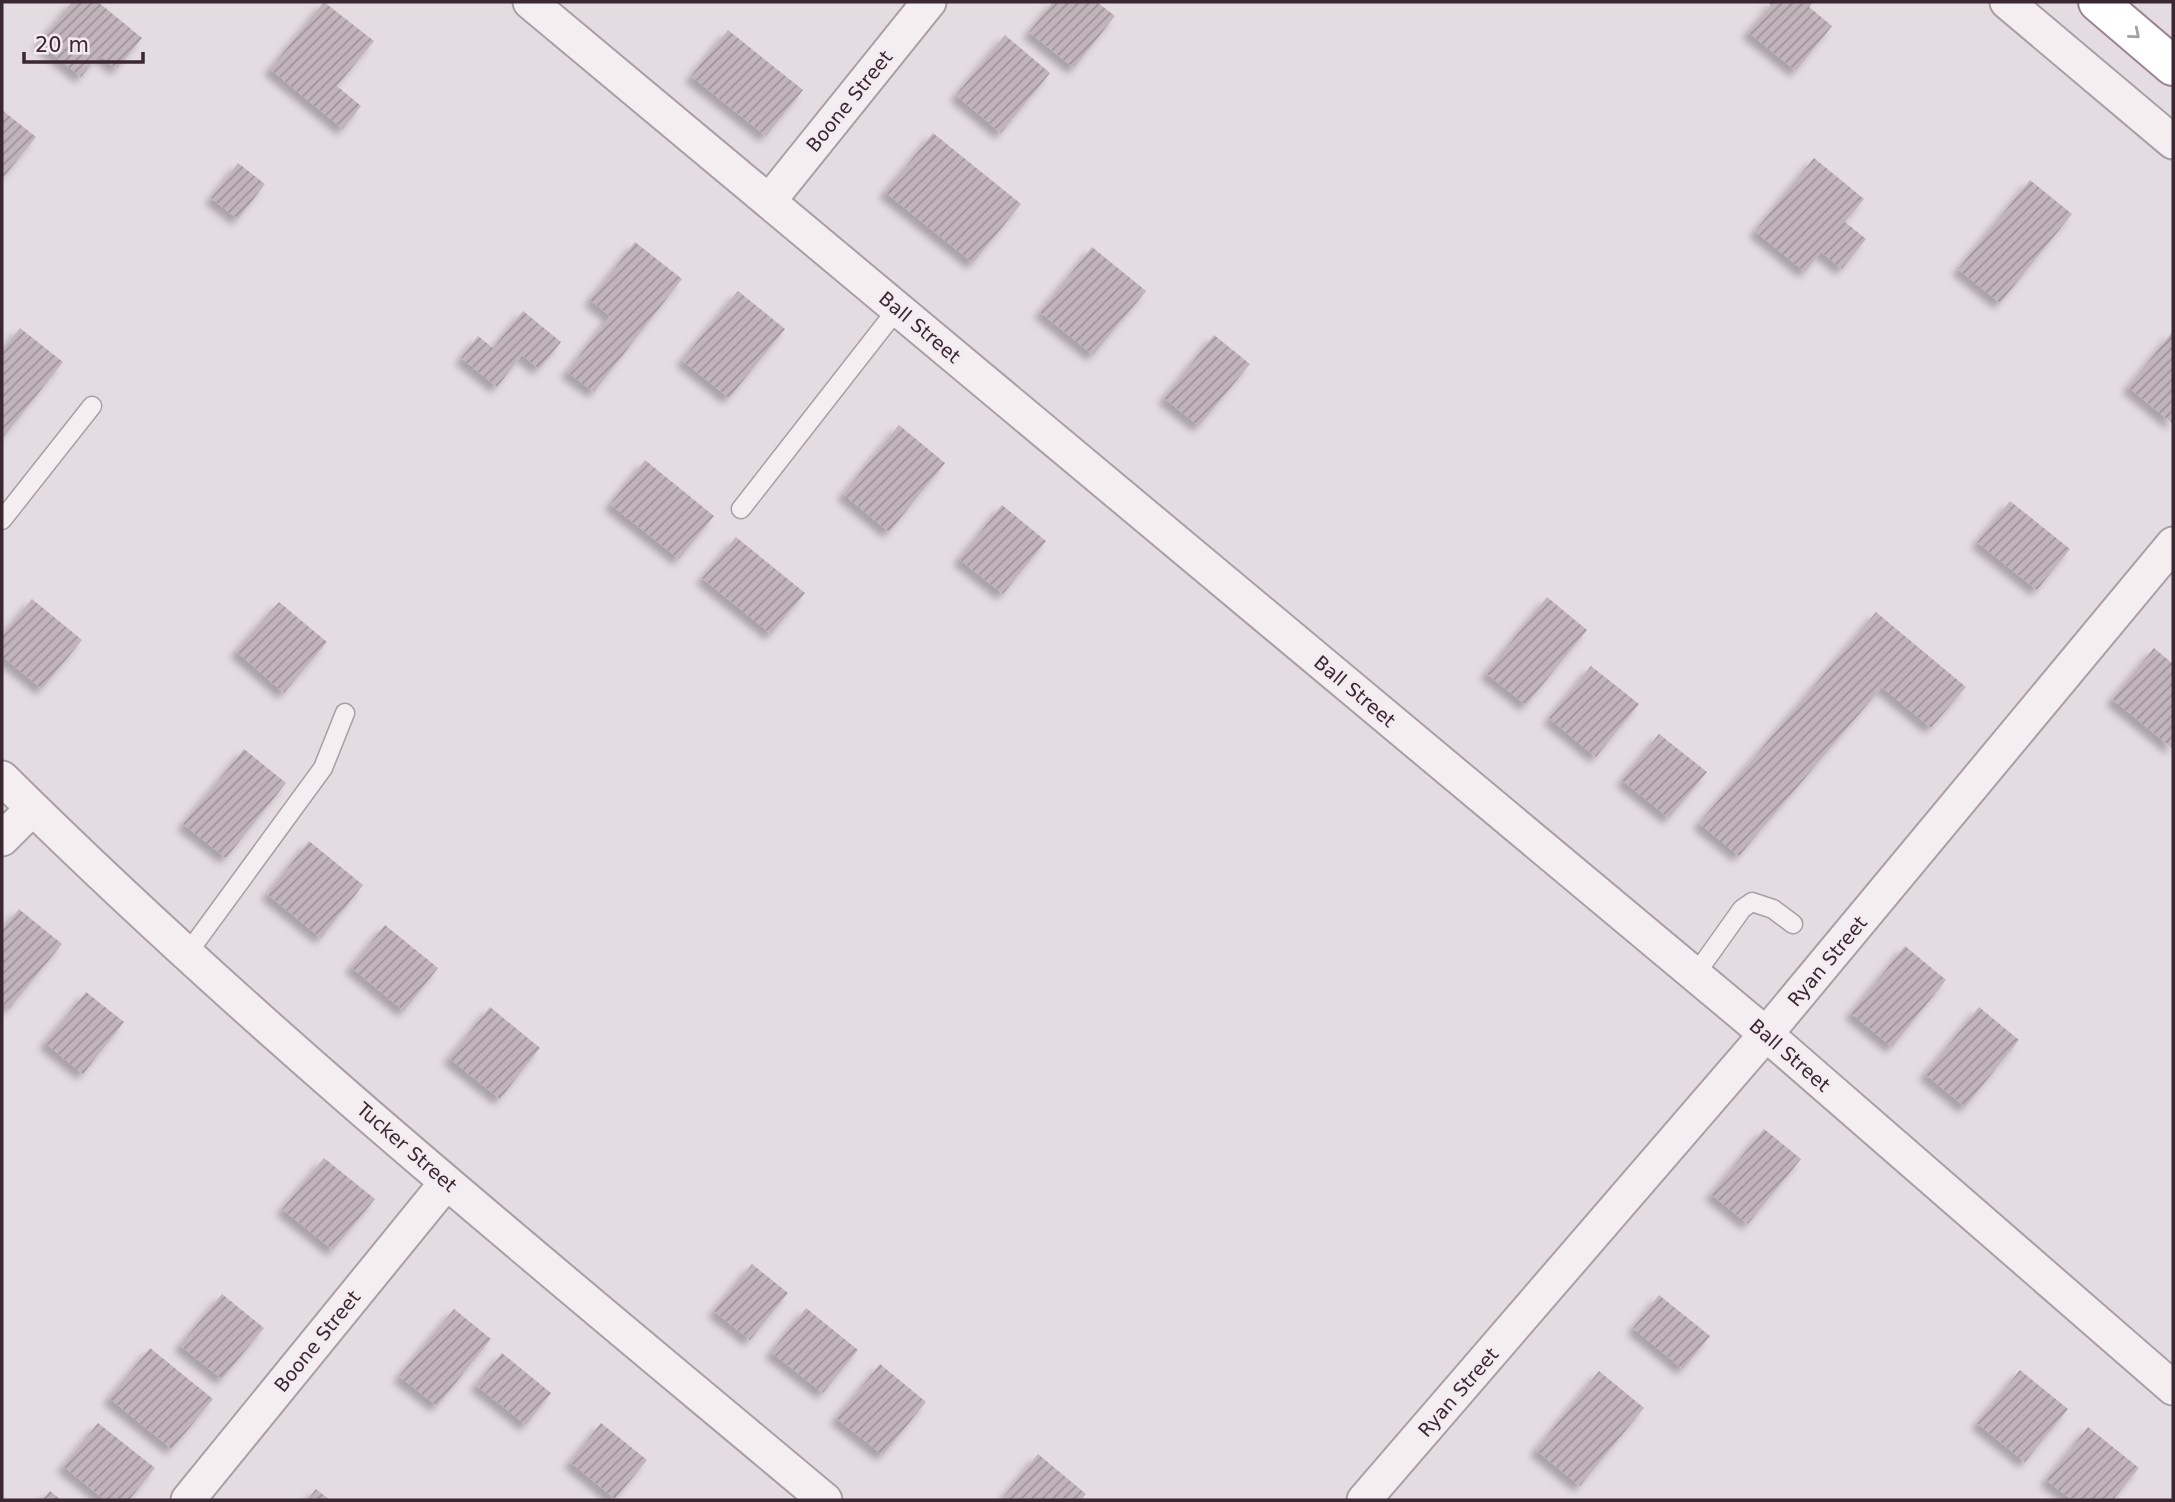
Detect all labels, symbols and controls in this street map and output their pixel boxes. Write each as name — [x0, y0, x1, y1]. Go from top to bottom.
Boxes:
scale bar — [24, 21, 144, 65]
one-way arrow — [2127, 26, 2140, 38]
text: 20 m — [35, 33, 89, 57]
street label: Boone Street — [801, 46, 897, 156]
street label: Ball Street — [875, 287, 965, 367]
street label: Ball Street — [1310, 651, 1400, 731]
street label: Ryan Street — [1783, 911, 1871, 1011]
street label: Ball Street — [1745, 1014, 1835, 1096]
street label: Tucker Street — [352, 1097, 461, 1196]
street label: Boone Street — [269, 1286, 365, 1396]
street label: Ryan Street — [1413, 1343, 1503, 1441]

